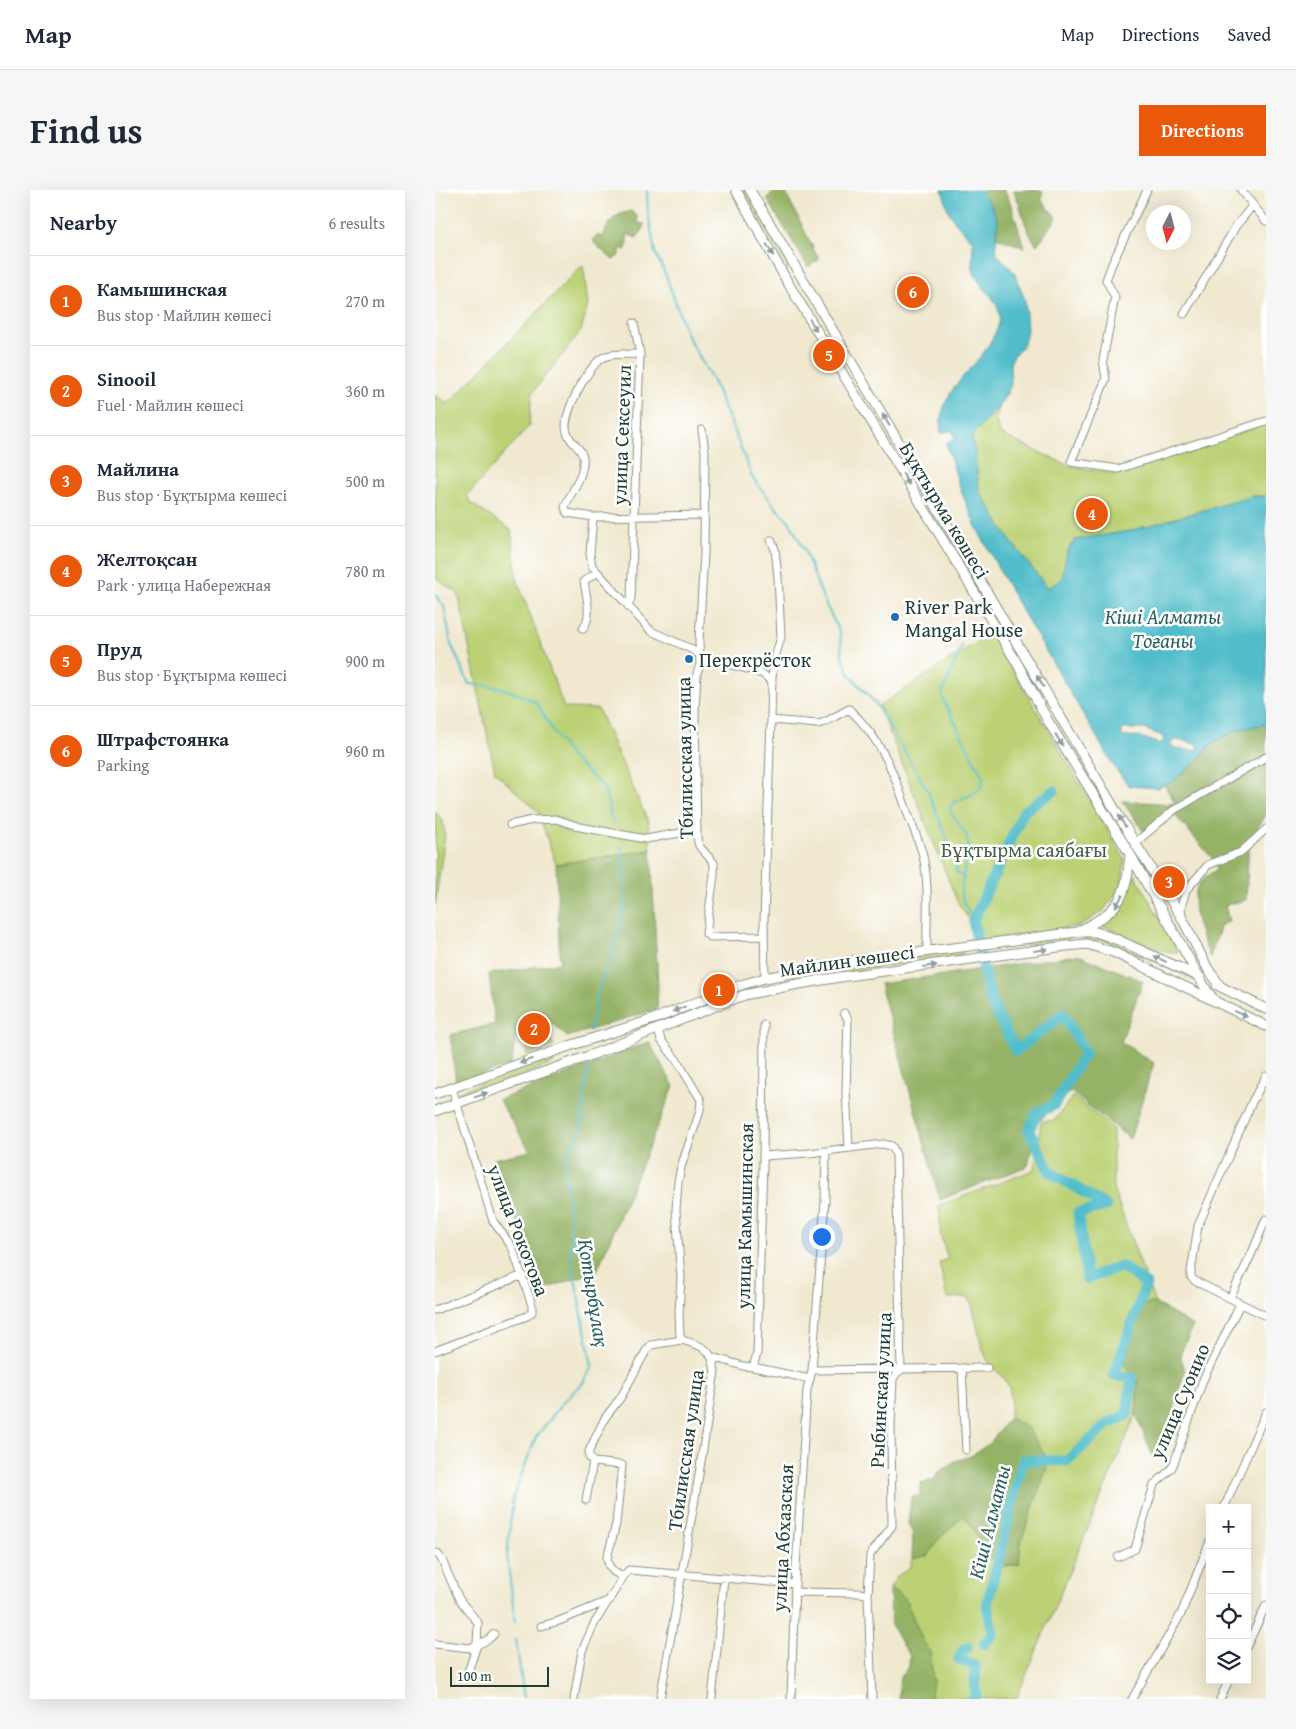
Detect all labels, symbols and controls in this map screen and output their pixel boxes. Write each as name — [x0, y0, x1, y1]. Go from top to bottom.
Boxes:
text: Map — [25, 17, 72, 52]
text: Map — [1061, 21, 1094, 48]
text: Directions — [1122, 21, 1199, 48]
text: Saved — [1227, 21, 1271, 48]
text: Find us — [30, 105, 143, 156]
button: Directions — [1139, 105, 1266, 156]
north arrow — [1146, 205, 1191, 250]
text: Nearby — [50, 207, 117, 238]
text: 6 results — [328, 211, 385, 235]
one-way arrow — [766, 243, 775, 256]
pin: 6 — [897, 273, 929, 311]
text: Камышинская — [97, 275, 227, 303]
text: 1 — [62, 289, 70, 313]
text: 270 m — [345, 289, 385, 313]
text: Bus stop · Майлин көшесі — [97, 303, 272, 327]
one-way arrow — [809, 318, 818, 331]
pin: 5 — [813, 336, 845, 374]
street label: улица Сексеуил — [604, 364, 638, 507]
text: Sinooil — [97, 365, 156, 393]
text: 2 — [62, 379, 70, 403]
text: 360 m — [345, 379, 385, 403]
text: Fuel · Майлин көшесі — [97, 393, 244, 417]
one-way arrow — [882, 414, 891, 427]
street label: Бұқтырма көшесі — [893, 436, 998, 584]
text: Майлина — [97, 455, 179, 483]
text: 3 — [62, 469, 70, 493]
text: 500 m — [345, 469, 385, 493]
one-way arrow — [902, 472, 911, 485]
text: Bus stop · Бұқтырма көшесі — [97, 483, 287, 507]
pin: 4 — [1076, 495, 1108, 533]
text: Желтоқсан — [97, 545, 197, 573]
text: 4 — [62, 559, 70, 583]
text: 780 m — [345, 559, 385, 583]
text: Park · улица Набережная — [97, 573, 271, 597]
place label: River Park Mangal House — [905, 592, 1023, 644]
water label: Кіші Алматы Тоғаны — [1105, 601, 1221, 656]
marker: River Park Mangal House — [889, 611, 901, 623]
text: Пруд — [97, 635, 142, 663]
place label: Перекрёсток — [699, 645, 812, 674]
text: 5 — [62, 649, 70, 673]
text: 900 m — [345, 649, 385, 673]
marker: Перекрёсток — [683, 653, 695, 665]
text: Bus stop · Бұқтырма көшесі — [97, 663, 287, 687]
one-way arrow — [1035, 675, 1044, 688]
street label: Тбилисская улица — [668, 676, 700, 839]
text: Штрафстоянка — [97, 725, 229, 753]
one-way arrow — [1055, 733, 1064, 746]
text: 6 — [62, 739, 70, 763]
text: 960 m — [345, 739, 385, 763]
text: Parking — [97, 753, 149, 777]
one-way arrow — [1117, 815, 1126, 828]
park label: Бұқтырма саябағы — [941, 835, 1107, 864]
pin: 3 — [1153, 863, 1185, 901]
one-way arrow — [1114, 894, 1123, 907]
street label: Майлин көшесі — [778, 936, 917, 984]
one-way arrow — [1033, 946, 1049, 954]
one-way arrow — [1153, 954, 1167, 962]
one-way arrow — [922, 961, 938, 969]
pin: 1 — [703, 971, 735, 1009]
one-way arrow — [672, 1006, 687, 1013]
pin: 2 — [518, 1010, 550, 1048]
one-way arrow — [1234, 1010, 1248, 1018]
one-way arrow — [518, 1058, 533, 1066]
one-way arrow — [474, 1091, 489, 1099]
street label: улица Камышинская — [728, 1123, 760, 1310]
street label: улица Рокотова — [480, 1159, 558, 1301]
your location — [809, 1224, 835, 1250]
water label: Қотырбұлақ — [570, 1237, 618, 1349]
street label: Рыбинская улица — [861, 1311, 899, 1469]
street label: улица Суонио — [1141, 1339, 1216, 1464]
street label: Тбилисская улица — [659, 1367, 711, 1532]
water label: Кіші Алматы — [960, 1462, 1018, 1582]
street label: улица Абхазская — [764, 1463, 800, 1614]
map controls — [1206, 1504, 1251, 1684]
button: + — [1206, 1504, 1251, 1549]
button: − — [1206, 1549, 1251, 1594]
button: locate — [1206, 1594, 1251, 1639]
button: layers — [1206, 1639, 1251, 1684]
scale bar — [450, 1664, 549, 1687]
text: 100 m — [457, 1666, 492, 1686]

